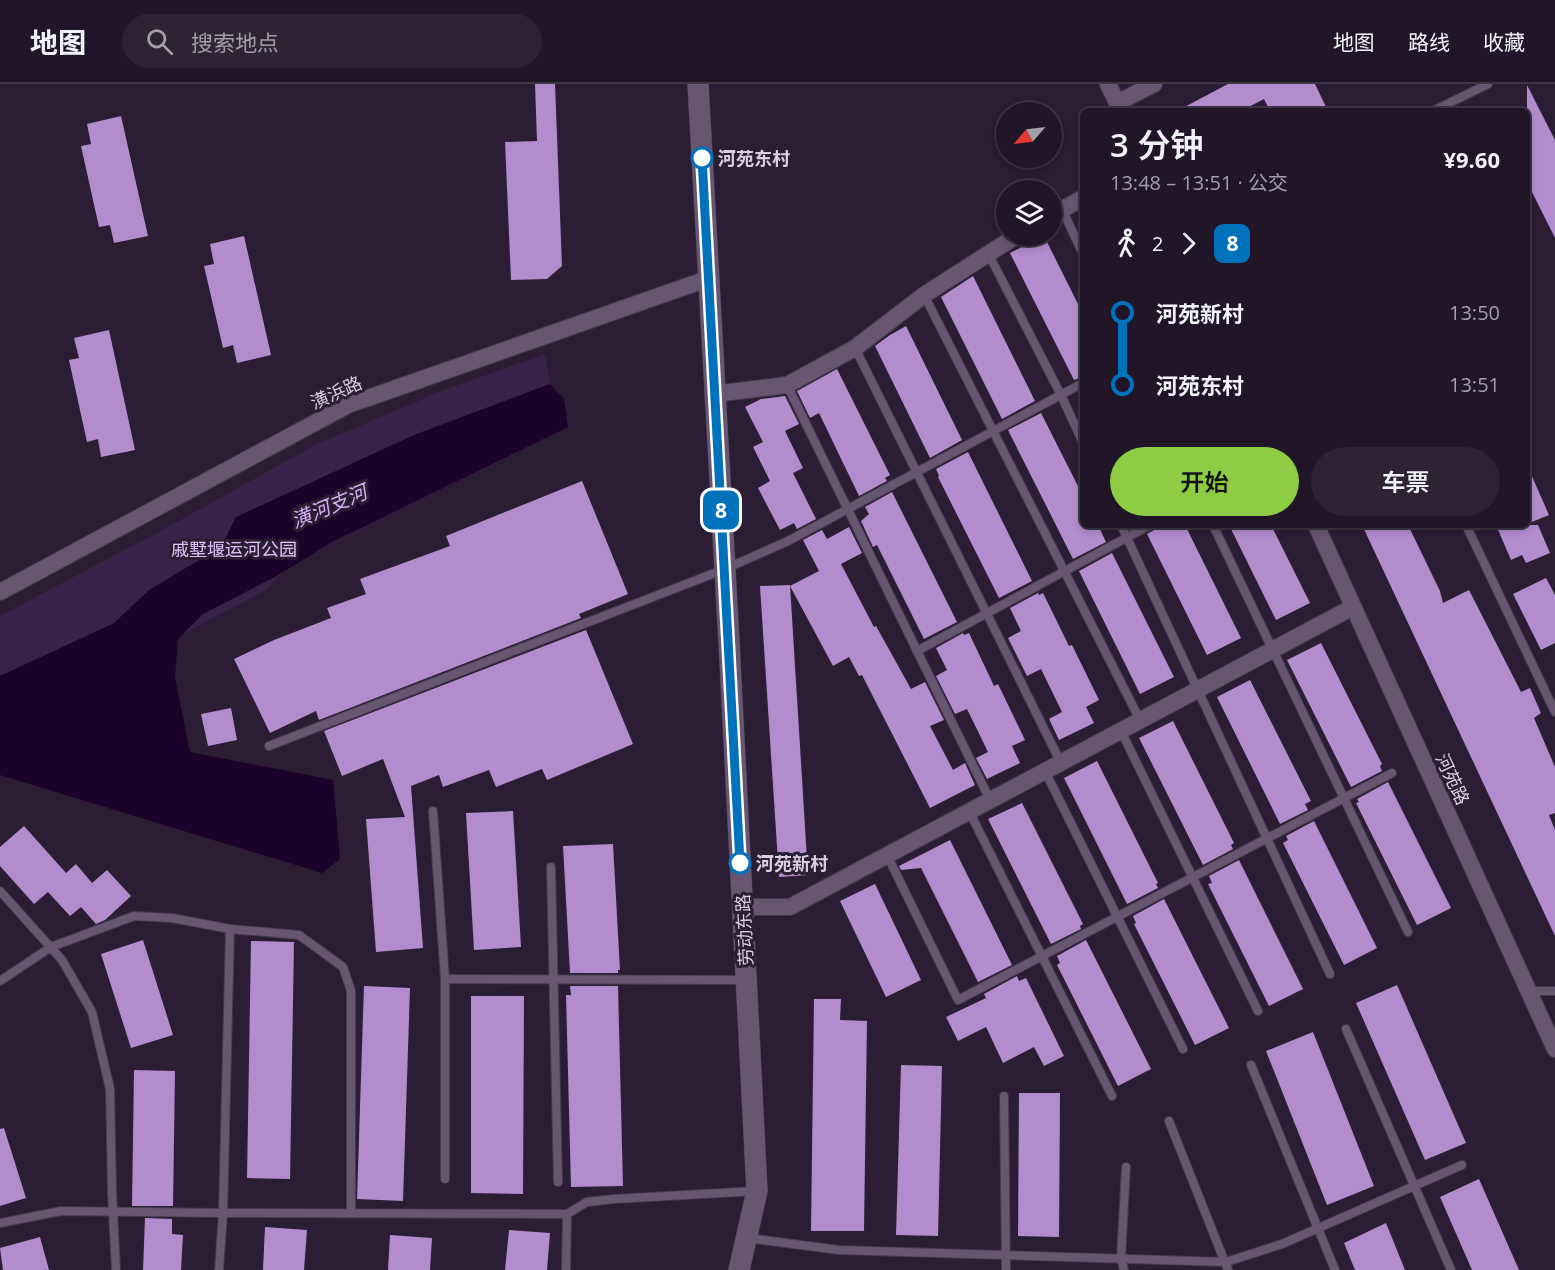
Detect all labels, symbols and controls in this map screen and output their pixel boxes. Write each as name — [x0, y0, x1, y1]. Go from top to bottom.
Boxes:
search box — [122, 14, 542, 68]
text: 地图 — [30, 23, 86, 61]
icon: search — [143, 25, 176, 58]
text: 搜索地点 — [191, 27, 279, 57]
text: 地图 — [1333, 28, 1375, 56]
text: 路线 — [1408, 28, 1450, 56]
text: 收藏 — [1483, 28, 1525, 56]
north arrow — [996, 102, 1062, 168]
map controls — [996, 102, 1062, 246]
text: 3 分钟 — [1110, 122, 1203, 167]
text: ¥9.60 — [1443, 144, 1500, 174]
place label: 河苑东村 — [718, 146, 790, 170]
marker: 河苑东村 — [691, 147, 713, 169]
text: 13:48 – 13:51 · 公交 — [1110, 169, 1288, 196]
button: layers — [996, 180, 1062, 246]
icon: walk — [1110, 227, 1143, 260]
icon: forward — [1172, 227, 1205, 260]
text: 8 — [1226, 229, 1238, 257]
text: 2 — [1152, 230, 1163, 257]
text: 河苑新村 — [1156, 298, 1244, 328]
text: 13:50 — [1449, 299, 1500, 326]
street label: 潢浜路 — [306, 370, 366, 414]
text: 河苑东村 — [1156, 370, 1244, 400]
text: 13:51 — [1449, 371, 1500, 398]
button: 开始 — [1110, 447, 1299, 516]
button: 车票 — [1311, 447, 1500, 516]
water label: 潢河支河 — [287, 476, 375, 534]
line badge: 8 — [702, 490, 740, 530]
text: 8 — [715, 496, 727, 524]
park label: 戚墅堰运河公园 — [171, 537, 297, 561]
street label: 河苑路 — [1431, 749, 1475, 809]
place label: 河苑新村 — [756, 851, 828, 875]
marker: 河苑新村 — [729, 852, 751, 874]
street label: 劳动东路 — [730, 893, 758, 967]

